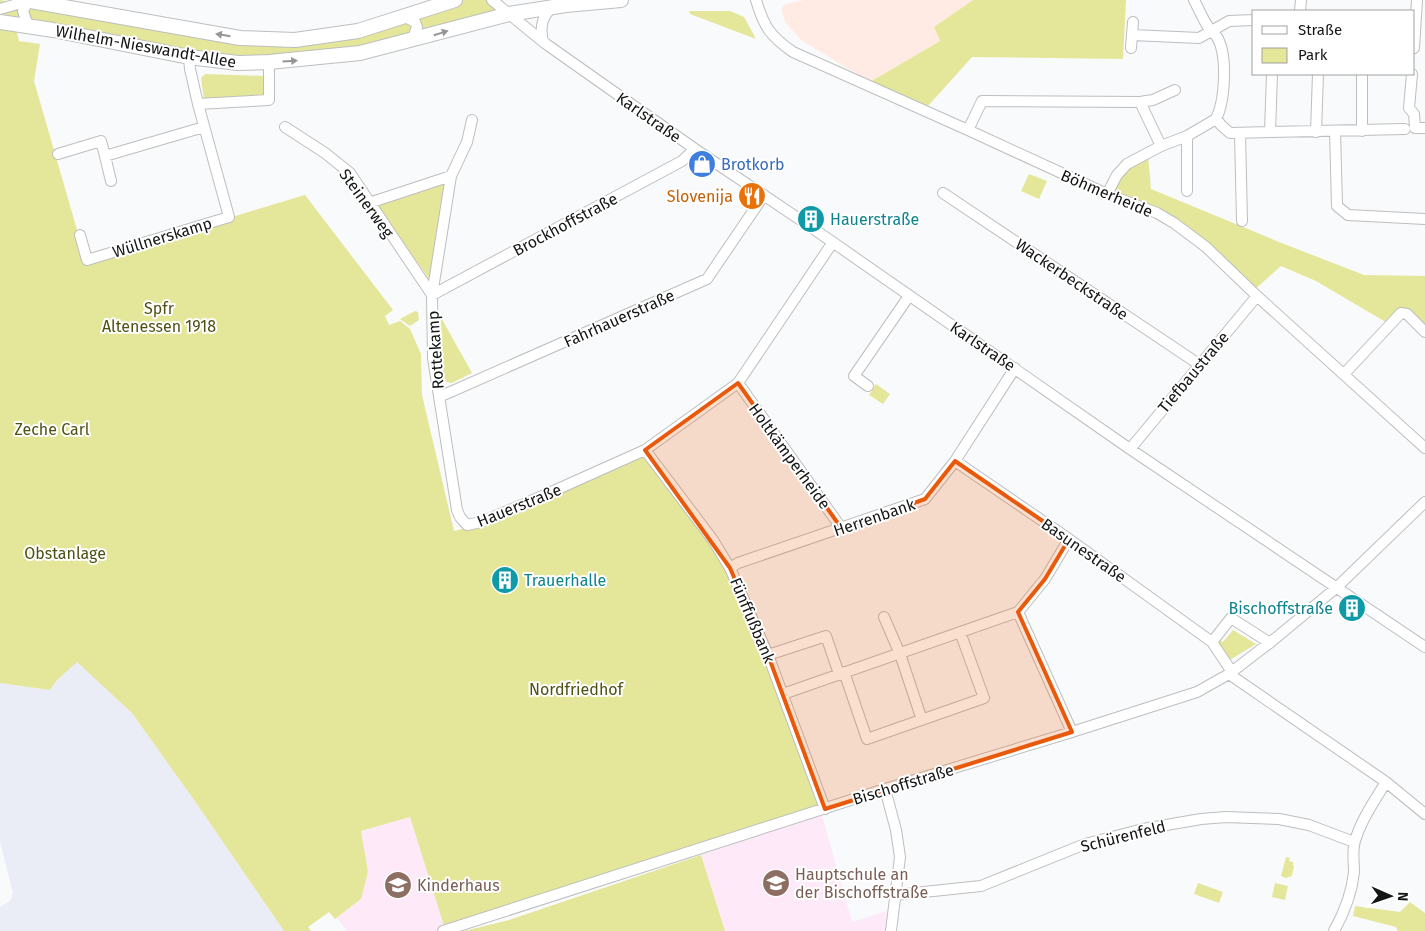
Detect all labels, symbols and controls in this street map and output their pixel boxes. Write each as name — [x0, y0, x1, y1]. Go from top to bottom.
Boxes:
legend — [1252, 10, 1415, 75]
street label: Wilhelm-Nieswandt-Allee — [54, 21, 238, 72]
text: Straße — [1298, 21, 1342, 39]
one-way arrow — [433, 28, 448, 36]
one-way arrow — [214, 31, 230, 39]
text: Park — [1298, 46, 1328, 64]
one-way arrow — [282, 56, 298, 64]
street label: Karlstraße — [613, 88, 685, 147]
shop icon: Brotkorb — [687, 149, 717, 179]
place label: Brotkorb — [721, 155, 785, 174]
street label: Steinerweg — [335, 165, 398, 242]
street label: Böhmerheide — [1058, 166, 1156, 221]
restaurant icon: Slovenija — [737, 181, 767, 211]
place label: Slovenija — [667, 187, 733, 206]
street label: Brockhoffstraße — [510, 189, 621, 260]
building icon: Hauerstraße — [796, 204, 826, 234]
place label: Hauerstraße — [830, 210, 919, 229]
street label: Wüllnerskamp — [110, 213, 214, 262]
street label: Wackerbeckstraße — [1012, 235, 1132, 324]
street label: Fahrhauerstraße — [561, 286, 677, 351]
park label: Spfr Altenessen 1918 — [102, 299, 216, 336]
street label: Rottekamp — [423, 310, 448, 390]
street label: Karlstraße — [946, 318, 1019, 375]
street label: Tiefbaustraße — [1154, 328, 1233, 417]
street label: Holtkämperheide — [745, 400, 834, 513]
park label: Zeche Carl — [14, 420, 90, 439]
street label: Hauerstraße — [474, 480, 564, 531]
street label: Herrenbank — [831, 494, 918, 540]
street label: Basunestraße — [1038, 514, 1130, 587]
park label: Obstanlage — [24, 544, 106, 563]
building icon: Trauerhalle — [490, 565, 520, 595]
place label: Trauerhalle — [524, 571, 606, 590]
street label: Fünffußbank — [726, 575, 779, 667]
building icon: Bischoffstraße — [1337, 593, 1367, 623]
place label: Bischoffstraße — [1229, 599, 1333, 618]
park label: Nordfriedhof — [529, 680, 625, 699]
street label: Bischoffstraße — [850, 760, 956, 809]
street label: Schürenfeld — [1079, 817, 1168, 856]
place label: Hauptschule an der Bischoffstraße — [795, 865, 928, 902]
school or university icon: Hauptschule an der Bischoffstraße — [761, 868, 791, 898]
school or university icon: Kinderhaus — [383, 870, 413, 900]
north arrow — [1365, 871, 1415, 921]
place label: Kinderhaus — [417, 876, 500, 895]
text: N — [1394, 891, 1411, 901]

